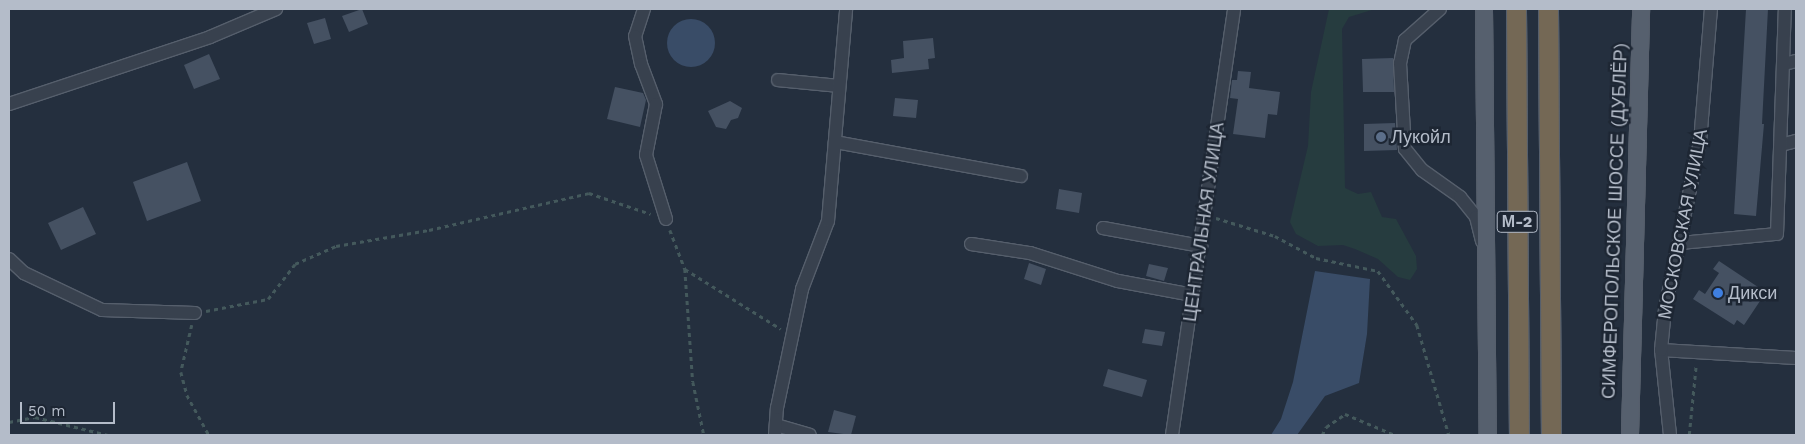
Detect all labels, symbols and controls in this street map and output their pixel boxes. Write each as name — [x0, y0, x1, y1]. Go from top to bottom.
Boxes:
street label: СИМФЕРОПОЛЬСКОЕ ШОССЕ (ДУБЛЁР) — [1598, 43, 1632, 399]
street label: ЦЕНТРАЛЬНАЯ УЛИЦА — [1179, 121, 1229, 323]
place label: Лукойл — [1391, 126, 1451, 148]
street label: МОСКОВСКАЯ УЛИЦА — [1654, 127, 1712, 321]
marker: Лукойл — [1375, 131, 1387, 143]
road number: М-2 — [1496, 208, 1538, 236]
place label: Дикси — [1728, 282, 1777, 304]
marker: Дикси — [1712, 287, 1724, 299]
scale bar — [22, 392, 118, 424]
text: 50 m — [28, 402, 65, 420]

